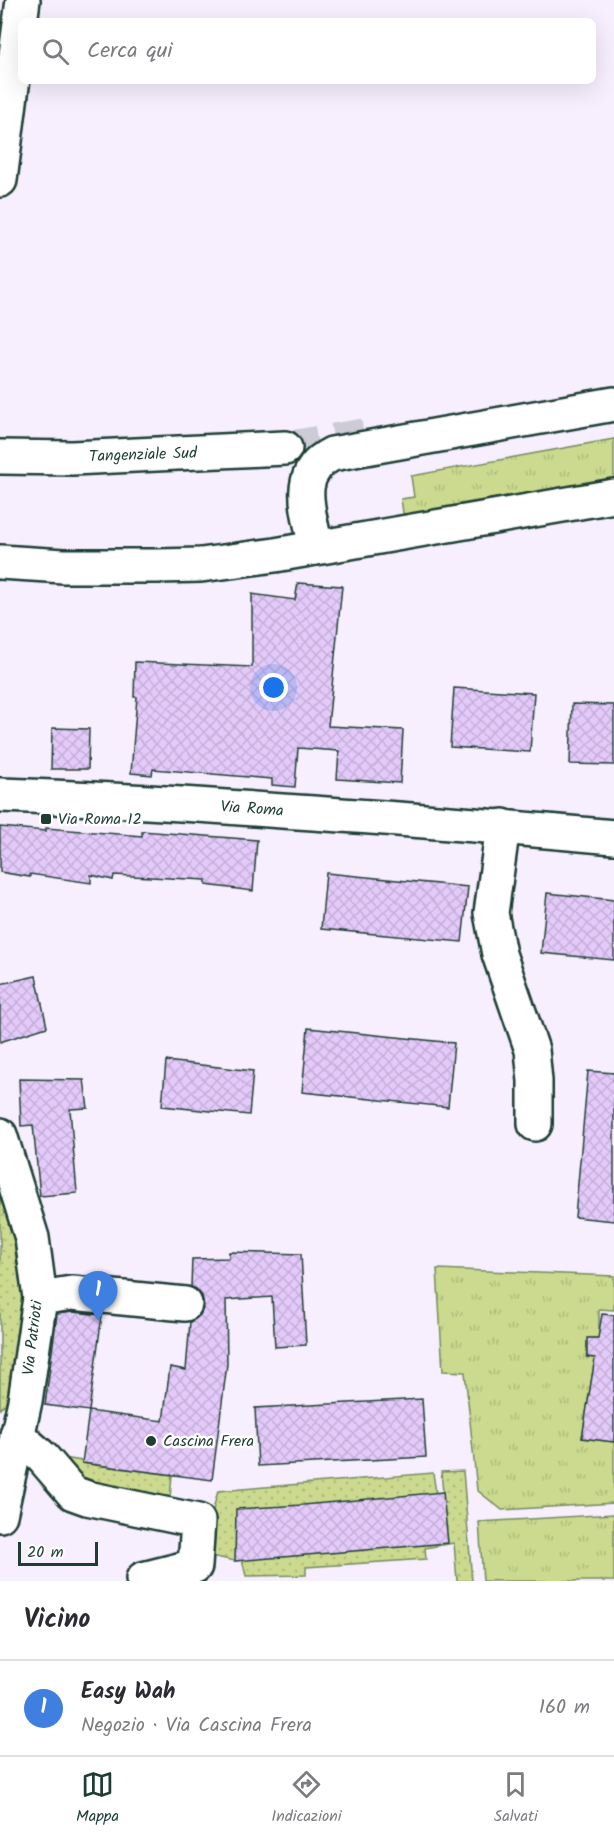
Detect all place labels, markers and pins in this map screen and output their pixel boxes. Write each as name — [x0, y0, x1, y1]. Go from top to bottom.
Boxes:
place label: Via Roma 12 — [58, 807, 142, 832]
marker: Via Roma 12 — [39, 812, 53, 826]
pin: 1 — [78, 1272, 118, 1321]
place label: Cascina Frera — [163, 1429, 254, 1454]
marker: Cascina Frera — [144, 1434, 158, 1448]

